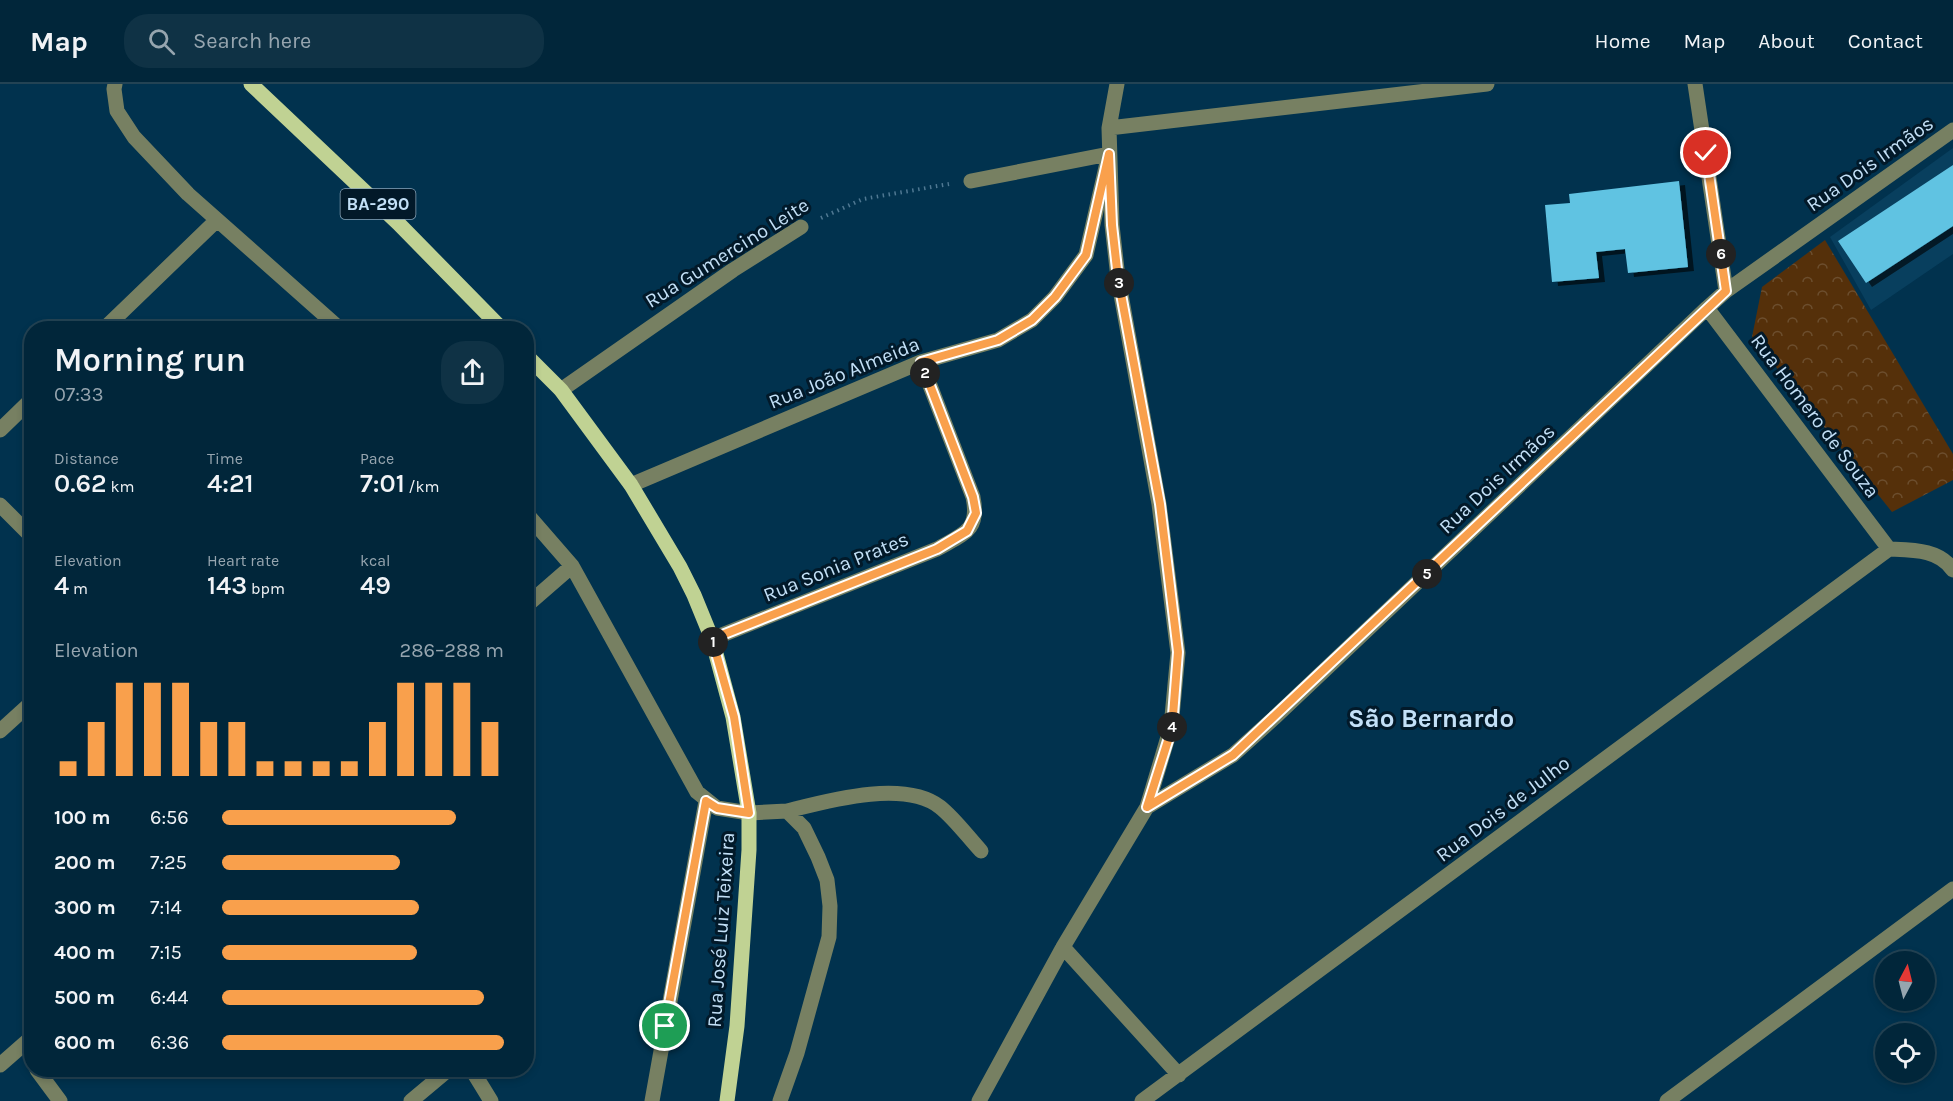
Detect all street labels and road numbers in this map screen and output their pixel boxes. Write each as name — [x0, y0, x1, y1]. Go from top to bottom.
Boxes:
street label: Rua Dois Irmãos — [1802, 112, 1938, 216]
road number: BA-290 — [340, 189, 416, 219]
street label: Rua Gumercino Leite — [641, 193, 813, 313]
street label: Rua Homero de Souza — [1746, 330, 1884, 502]
street label: Rua João Almeida — [765, 332, 923, 414]
street label: Rua Dois Irmãos — [1434, 420, 1560, 538]
street label: Rua Sonia Prates — [760, 527, 912, 607]
street label: Rua Dois de Julho — [1432, 751, 1574, 867]
street label: Rua José Luiz Teixeira — [703, 832, 739, 1028]

